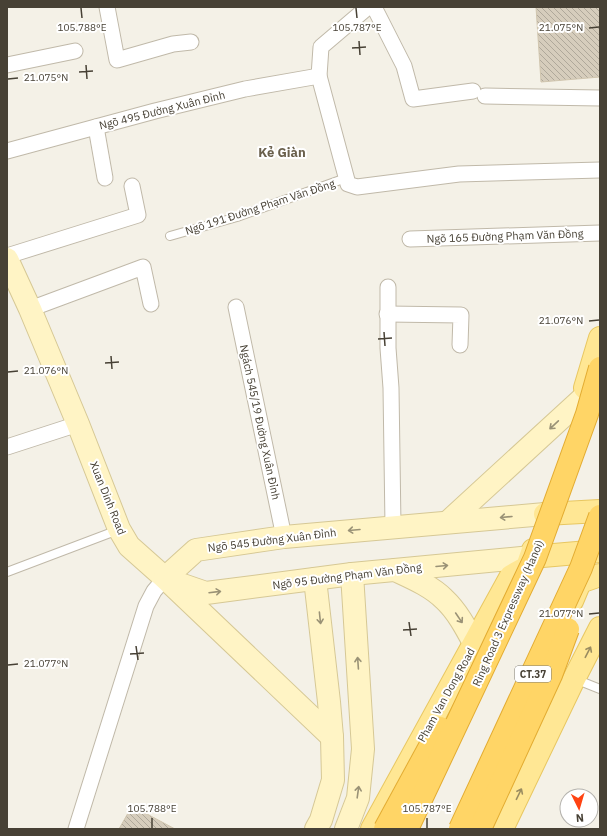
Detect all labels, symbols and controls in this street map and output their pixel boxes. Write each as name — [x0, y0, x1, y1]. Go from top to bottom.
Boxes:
text: 105.788°E — [57, 21, 107, 34]
text: 105.787°E — [332, 21, 382, 34]
text: 21.075°N — [539, 21, 583, 34]
text: 21.075°N — [24, 71, 68, 84]
street label: Ngõ 495 Đường Xuân Đỉnh — [98, 88, 226, 132]
district label: Kẻ Giàn — [258, 144, 306, 161]
street label: Ngõ 191 Đường Phạm Văn Đồng — [183, 176, 337, 238]
street label: Ngõ 165 Đường Phạm Văn Đồng — [426, 226, 584, 246]
text: 21.076°N — [539, 314, 583, 327]
street label: Ngách 545/19 Đường Xuân Đỉnh — [237, 343, 283, 501]
text: 21.076°N — [24, 364, 68, 377]
one-way arrow — [549, 420, 559, 429]
street label: Xuan Dinh Road — [87, 459, 129, 537]
one-way arrow — [500, 513, 513, 520]
street label: Ngõ 545 Đường Xuân Đỉnh — [207, 525, 337, 555]
one-way arrow — [348, 526, 361, 534]
street label: Ring Road 3 Expressway (Hanoi) — [469, 538, 547, 688]
street label: Ngõ 95 Đường Phạm Văn Đồng — [272, 560, 423, 592]
one-way arrow — [435, 562, 448, 569]
one-way arrow — [209, 588, 222, 596]
text: 21.077°N — [539, 607, 583, 620]
one-way arrow — [316, 611, 323, 624]
one-way arrow — [455, 612, 463, 623]
street label: Pham Van Dong Road — [414, 645, 478, 745]
one-way arrow — [585, 646, 592, 658]
text: 21.077°N — [24, 657, 68, 670]
one-way arrow — [354, 657, 361, 670]
road number: CT.37 — [515, 666, 551, 682]
one-way arrow — [354, 786, 362, 799]
one-way arrow — [516, 788, 523, 800]
north arrow — [559, 788, 599, 828]
text: 105.788°E — [127, 802, 177, 815]
text: 105.787°E — [402, 802, 452, 815]
text: N — [575, 811, 584, 825]

